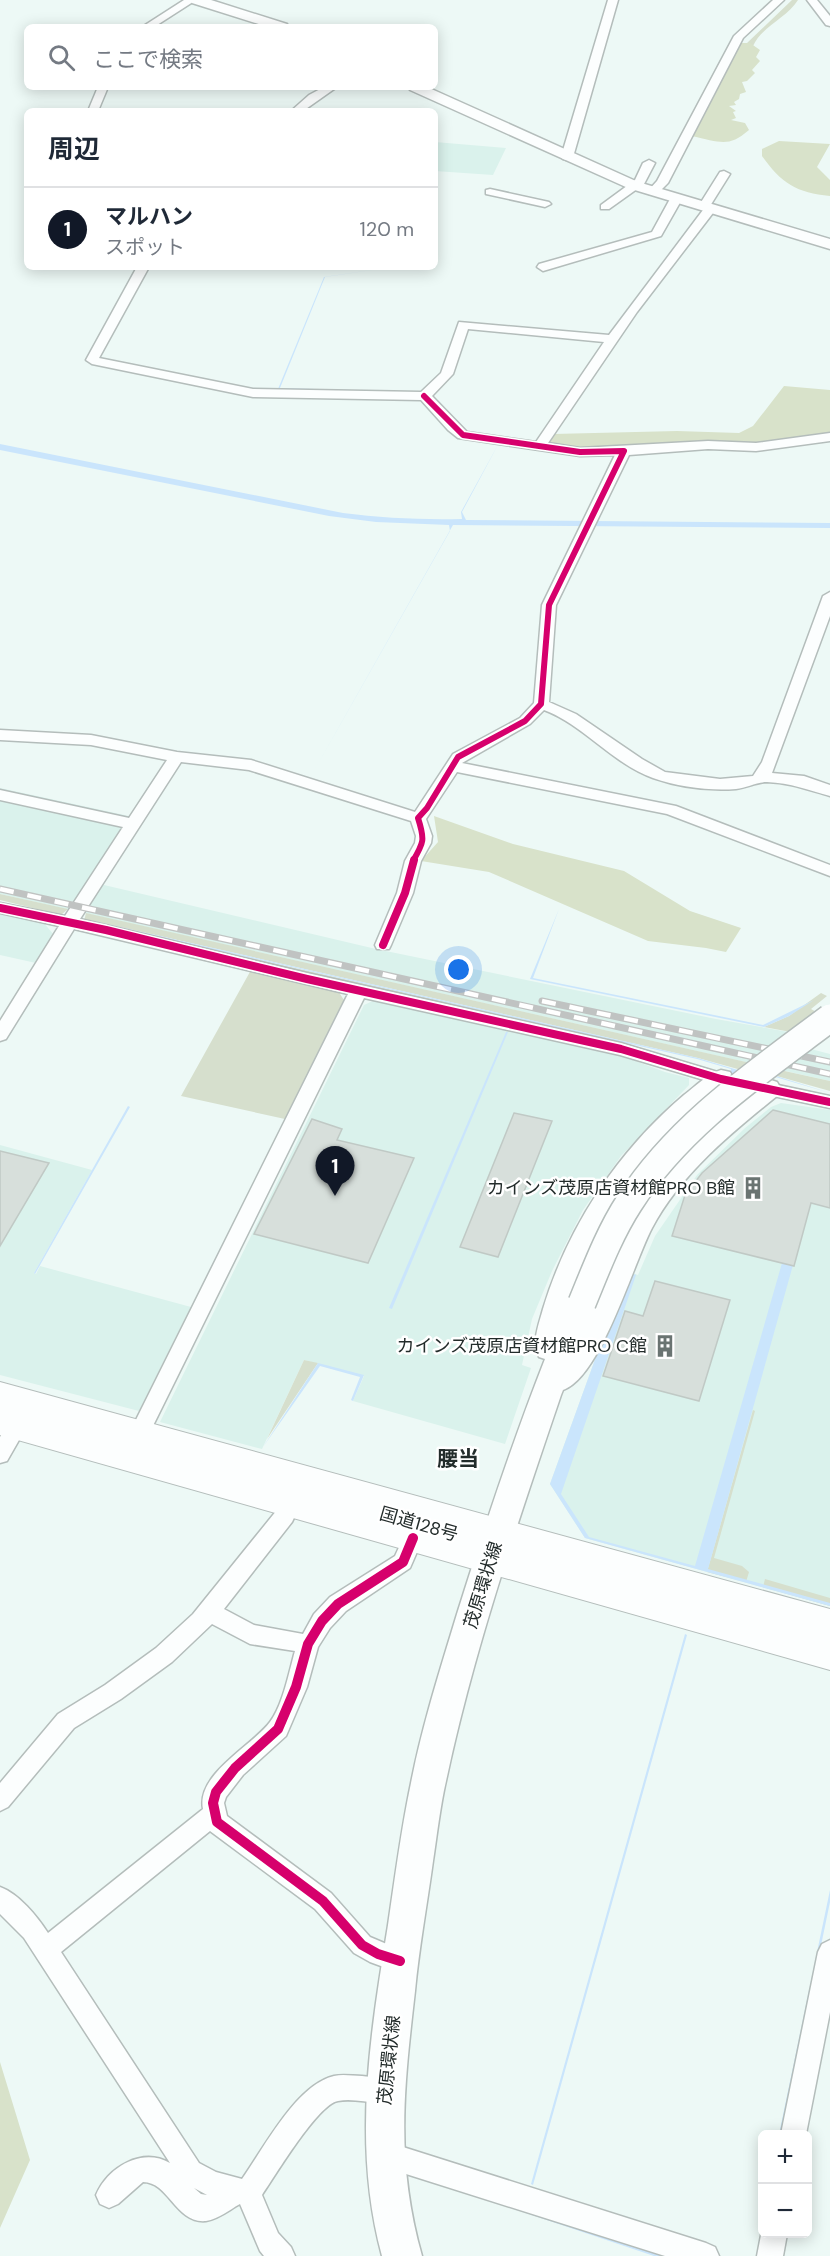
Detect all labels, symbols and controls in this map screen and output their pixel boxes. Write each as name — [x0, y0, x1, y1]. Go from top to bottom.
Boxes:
search box — [24, 24, 438, 90]
icon: search — [45, 41, 78, 74]
text: ここで検索 — [93, 45, 203, 74]
text: 周辺 — [48, 132, 100, 166]
text: マルハン — [105, 202, 193, 231]
text: 1 — [64, 216, 71, 242]
text: 120 m — [360, 216, 414, 242]
text: スポット — [105, 234, 185, 260]
your location — [444, 955, 473, 984]
pin: 1 — [316, 1146, 354, 1196]
building icon: カインズ茂原店資材館PRO B館 — [740, 1175, 766, 1201]
place label: カインズ茂原店資材館PRO B館 — [487, 1176, 735, 1200]
building icon: カインズ茂原店資材館PRO C館 — [652, 1333, 678, 1359]
place label: カインズ茂原店資材館PRO C館 — [397, 1334, 647, 1358]
district label: 腰当 — [437, 1445, 479, 1473]
street label: 国道128号 — [377, 1501, 461, 1547]
street label: 茂原環状線 — [458, 1538, 508, 1632]
street label: 茂原環状線 — [372, 2014, 406, 2106]
map controls — [758, 2130, 812, 2238]
button: + — [758, 2130, 812, 2184]
button: − — [758, 2184, 812, 2238]

